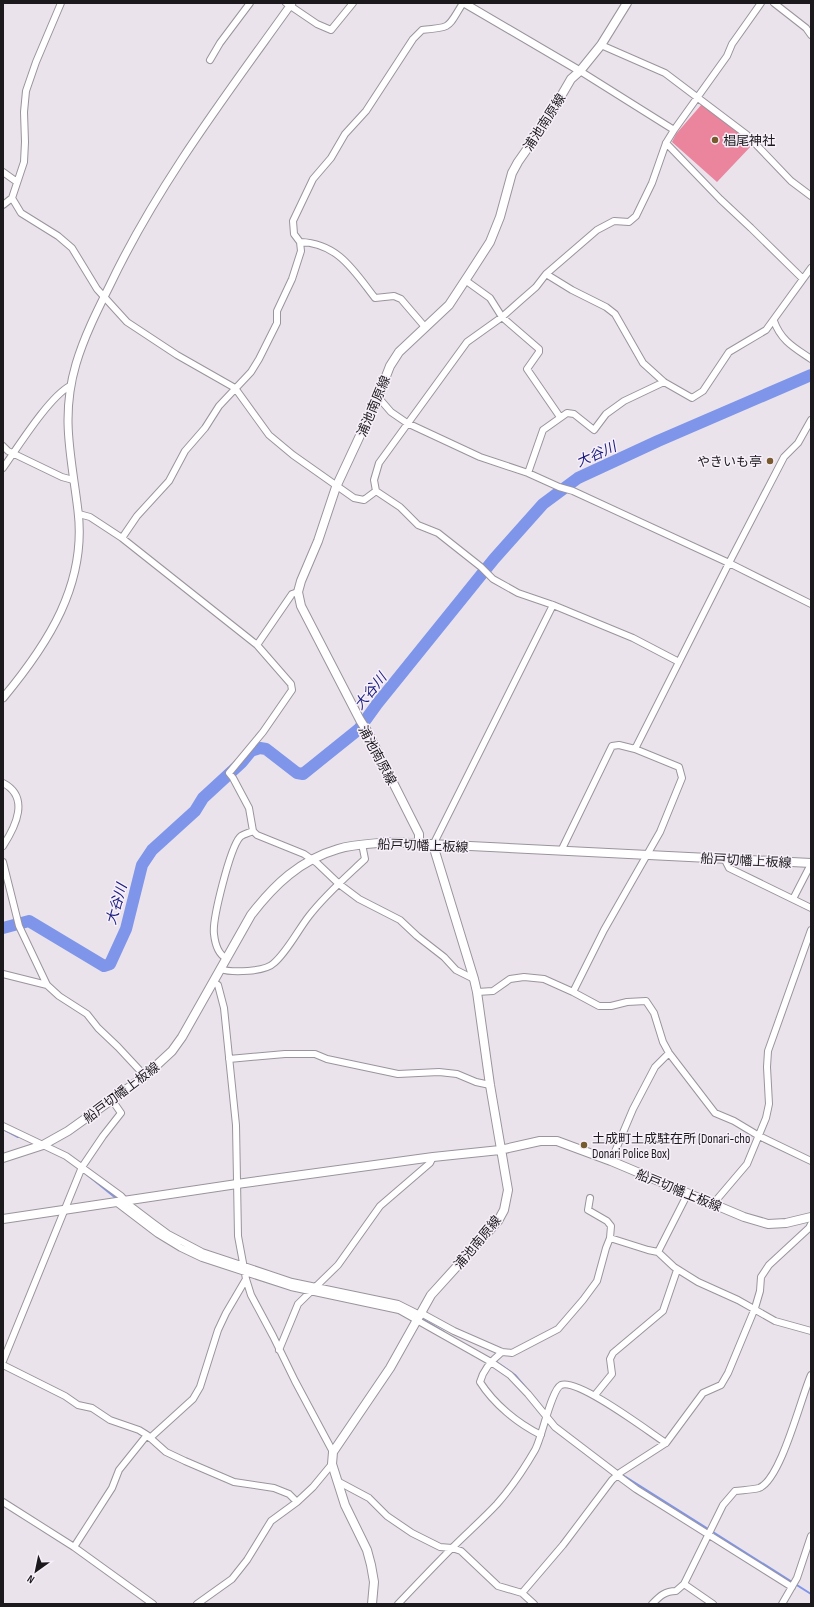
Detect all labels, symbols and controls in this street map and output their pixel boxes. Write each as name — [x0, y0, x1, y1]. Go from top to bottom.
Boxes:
street label: 浦池南原線 — [520, 91, 569, 154]
place label: 椙尾神社 — [723, 133, 775, 149]
marker: 椙尾神社 — [710, 135, 720, 145]
street label: 浦池南原線 — [354, 373, 394, 439]
water label: 大谷川 — [574, 437, 621, 471]
place label: やきいも亭 — [697, 454, 762, 470]
marker: やきいも亭 — [765, 456, 775, 466]
water label: 大谷川 — [351, 668, 391, 713]
street label: 浦池南原線 — [355, 723, 399, 788]
street label: 船戸切幡上板線 — [377, 836, 469, 856]
street label: 船戸切幡上板線 — [700, 851, 792, 871]
water label: 大谷川 — [103, 880, 131, 927]
street label: 船戸切幡上板線 — [80, 1059, 163, 1127]
place label: 土成町土成駐在所 (Donari-cho Donari Police Box) — [592, 1131, 750, 1162]
marker: 土成町土成駐在所 (Donari-cho Donari Police Box) — [579, 1140, 589, 1150]
street label: 船戸切幡上板線 — [633, 1166, 724, 1215]
street label: 浦池南原線 — [451, 1213, 505, 1273]
north arrow — [16, 1551, 56, 1591]
text: N — [25, 1572, 37, 1586]

